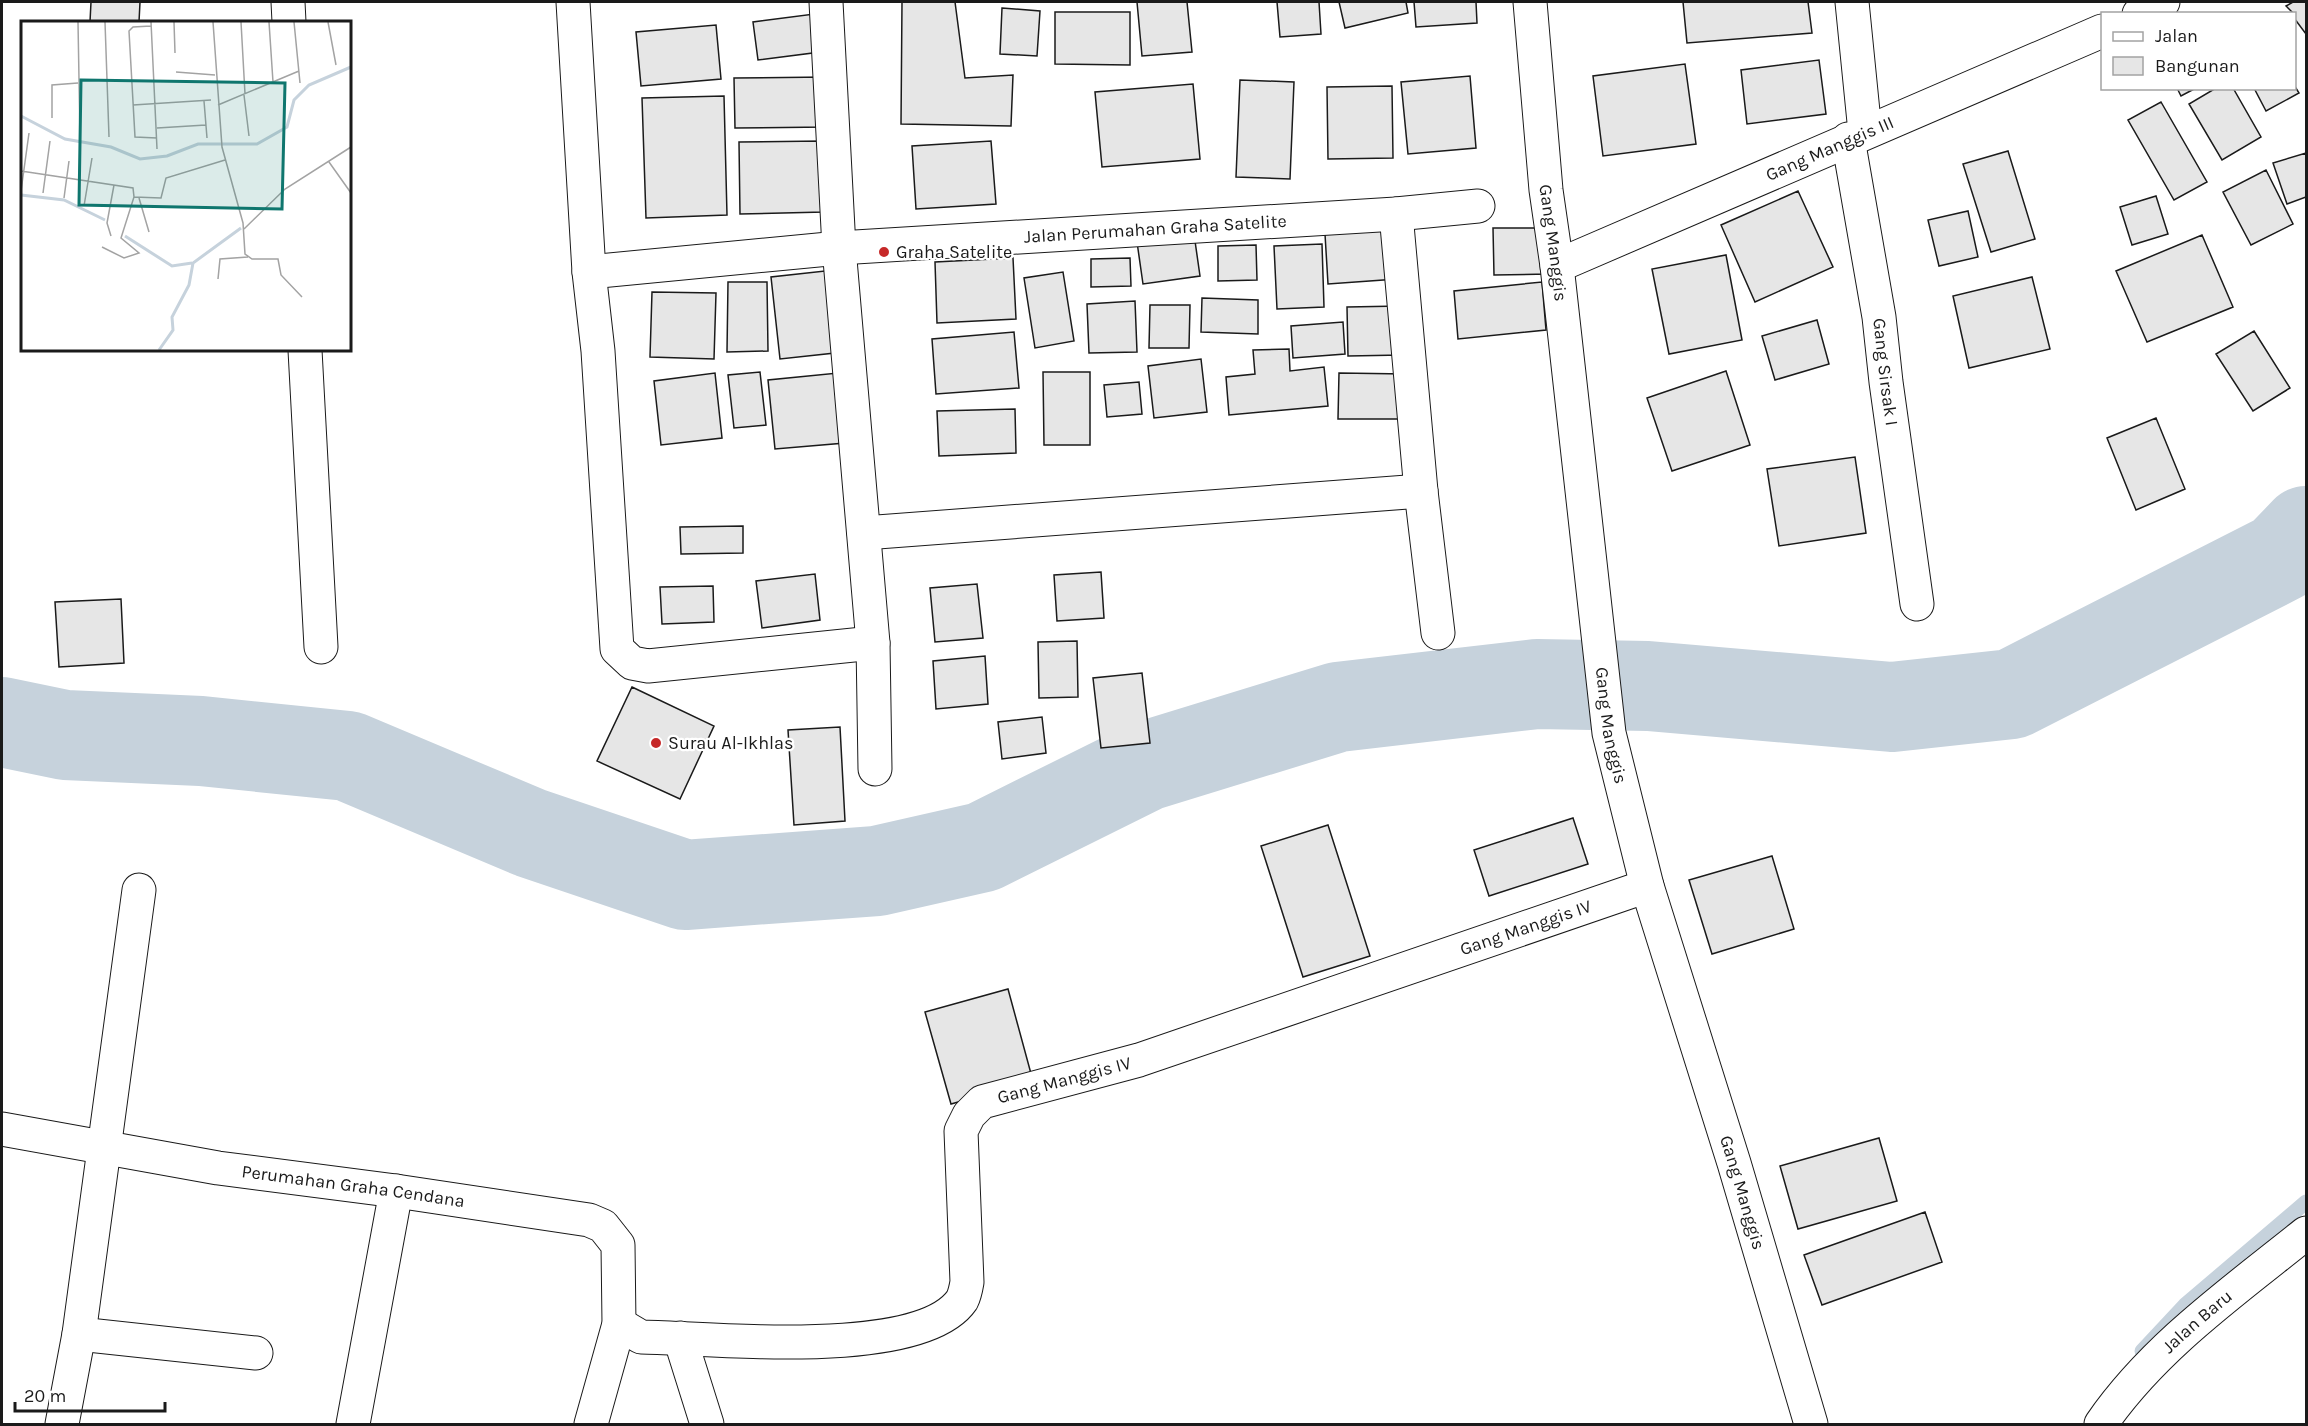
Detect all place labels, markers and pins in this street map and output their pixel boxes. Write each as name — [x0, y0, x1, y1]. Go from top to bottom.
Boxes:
place label: Graha Satelite — [896, 241, 1012, 263]
marker: Graha Satelite — [877, 245, 891, 259]
place label: Surau Al-Ikhlas — [668, 732, 793, 754]
marker: Surau Al-Ikhlas — [649, 736, 663, 750]

